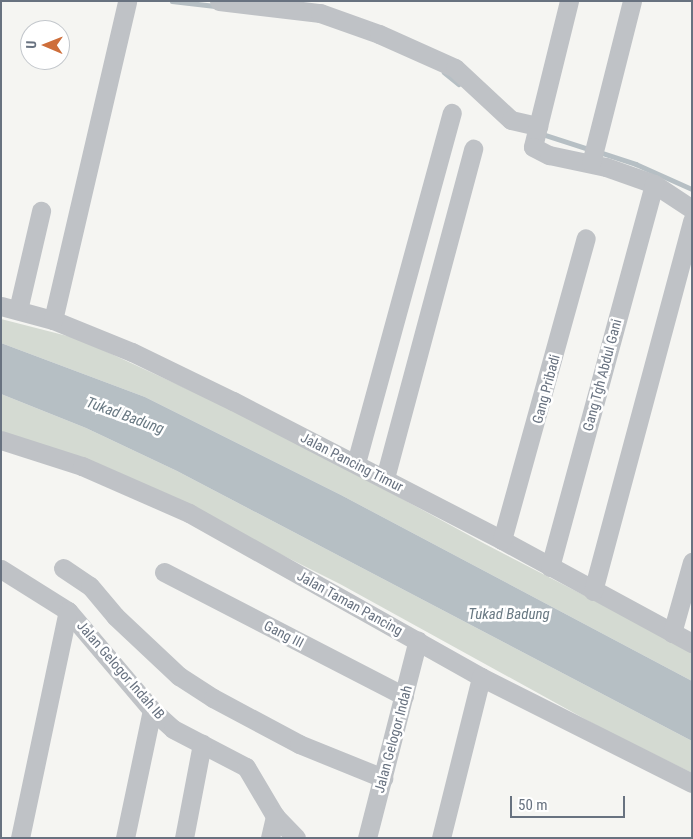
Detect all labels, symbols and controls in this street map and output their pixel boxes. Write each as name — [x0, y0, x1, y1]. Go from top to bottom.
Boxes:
north arrow — [20, 20, 70, 70]
text: U — [23, 41, 39, 49]
street label: Gang Tgh Abdul Gani — [579, 317, 625, 433]
street label: Gang Pribadi — [529, 353, 563, 425]
water label: Tukad Badung — [84, 394, 166, 438]
street label: Jalan Pancing Timur — [298, 429, 406, 495]
street label: Jalan Taman Pancing — [294, 567, 406, 639]
water label: Tukad Badung — [468, 606, 550, 624]
street label: Jalan Gelogor Indah IB — [74, 617, 168, 723]
street label: Gang III — [261, 617, 307, 651]
street label: Jalan Gelogor Indah — [371, 683, 415, 795]
scale bar — [513, 786, 628, 818]
text: 50 m — [518, 796, 548, 814]

